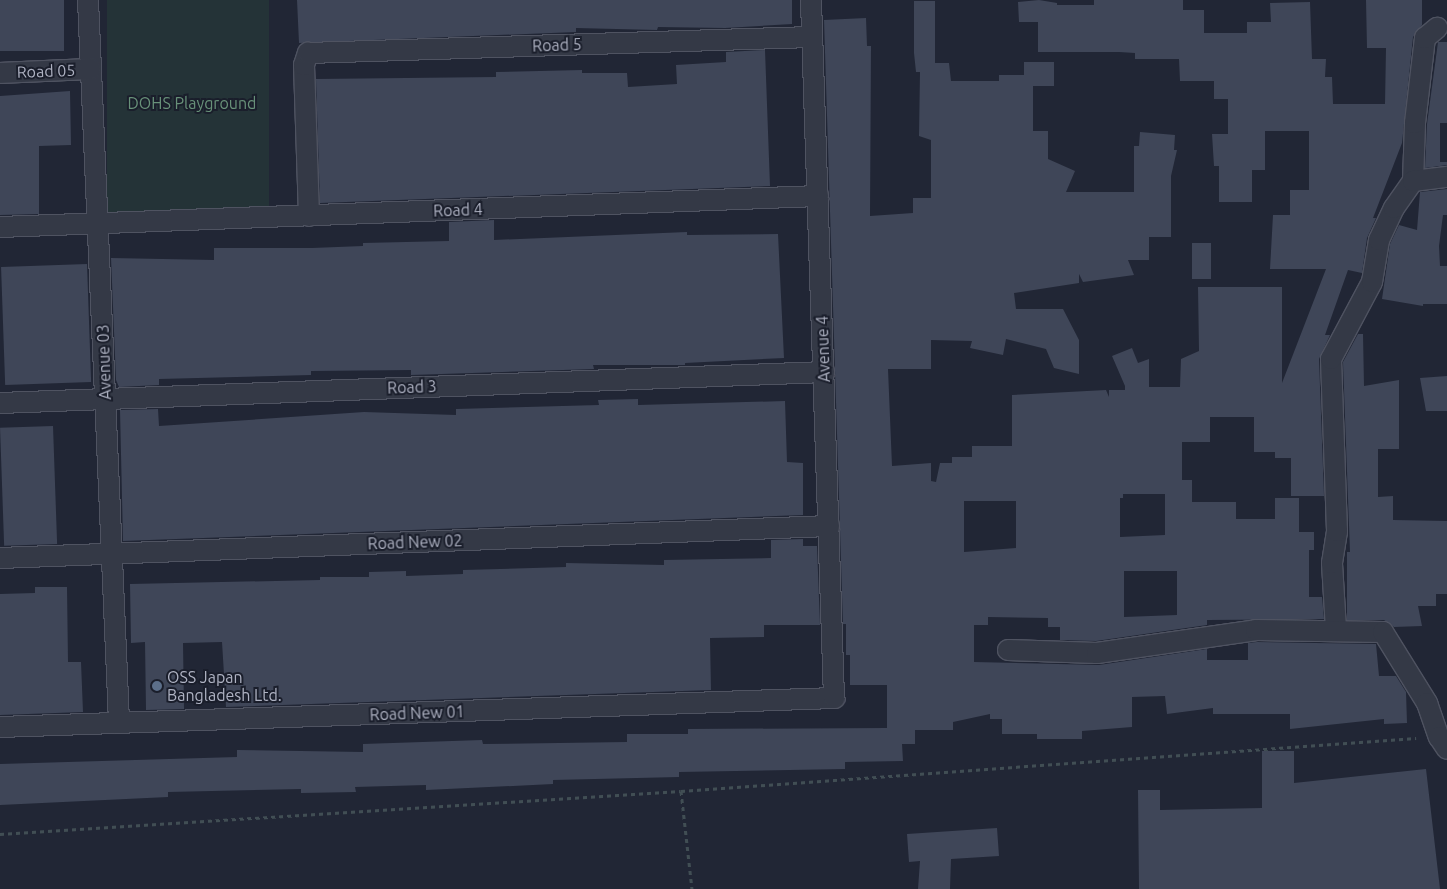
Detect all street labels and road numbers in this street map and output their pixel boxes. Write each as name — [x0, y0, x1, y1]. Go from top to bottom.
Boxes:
street label: Road 5 — [532, 35, 582, 55]
street label: Road 05 — [16, 60, 76, 82]
street label: Road 4 — [433, 200, 483, 220]
street label: Avenue 4 — [812, 315, 834, 383]
street label: Avenue 03 — [93, 324, 115, 400]
street label: Road 3 — [387, 377, 437, 397]
street label: Road New 02 — [367, 531, 463, 553]
street label: Road New 01 — [369, 702, 465, 724]

